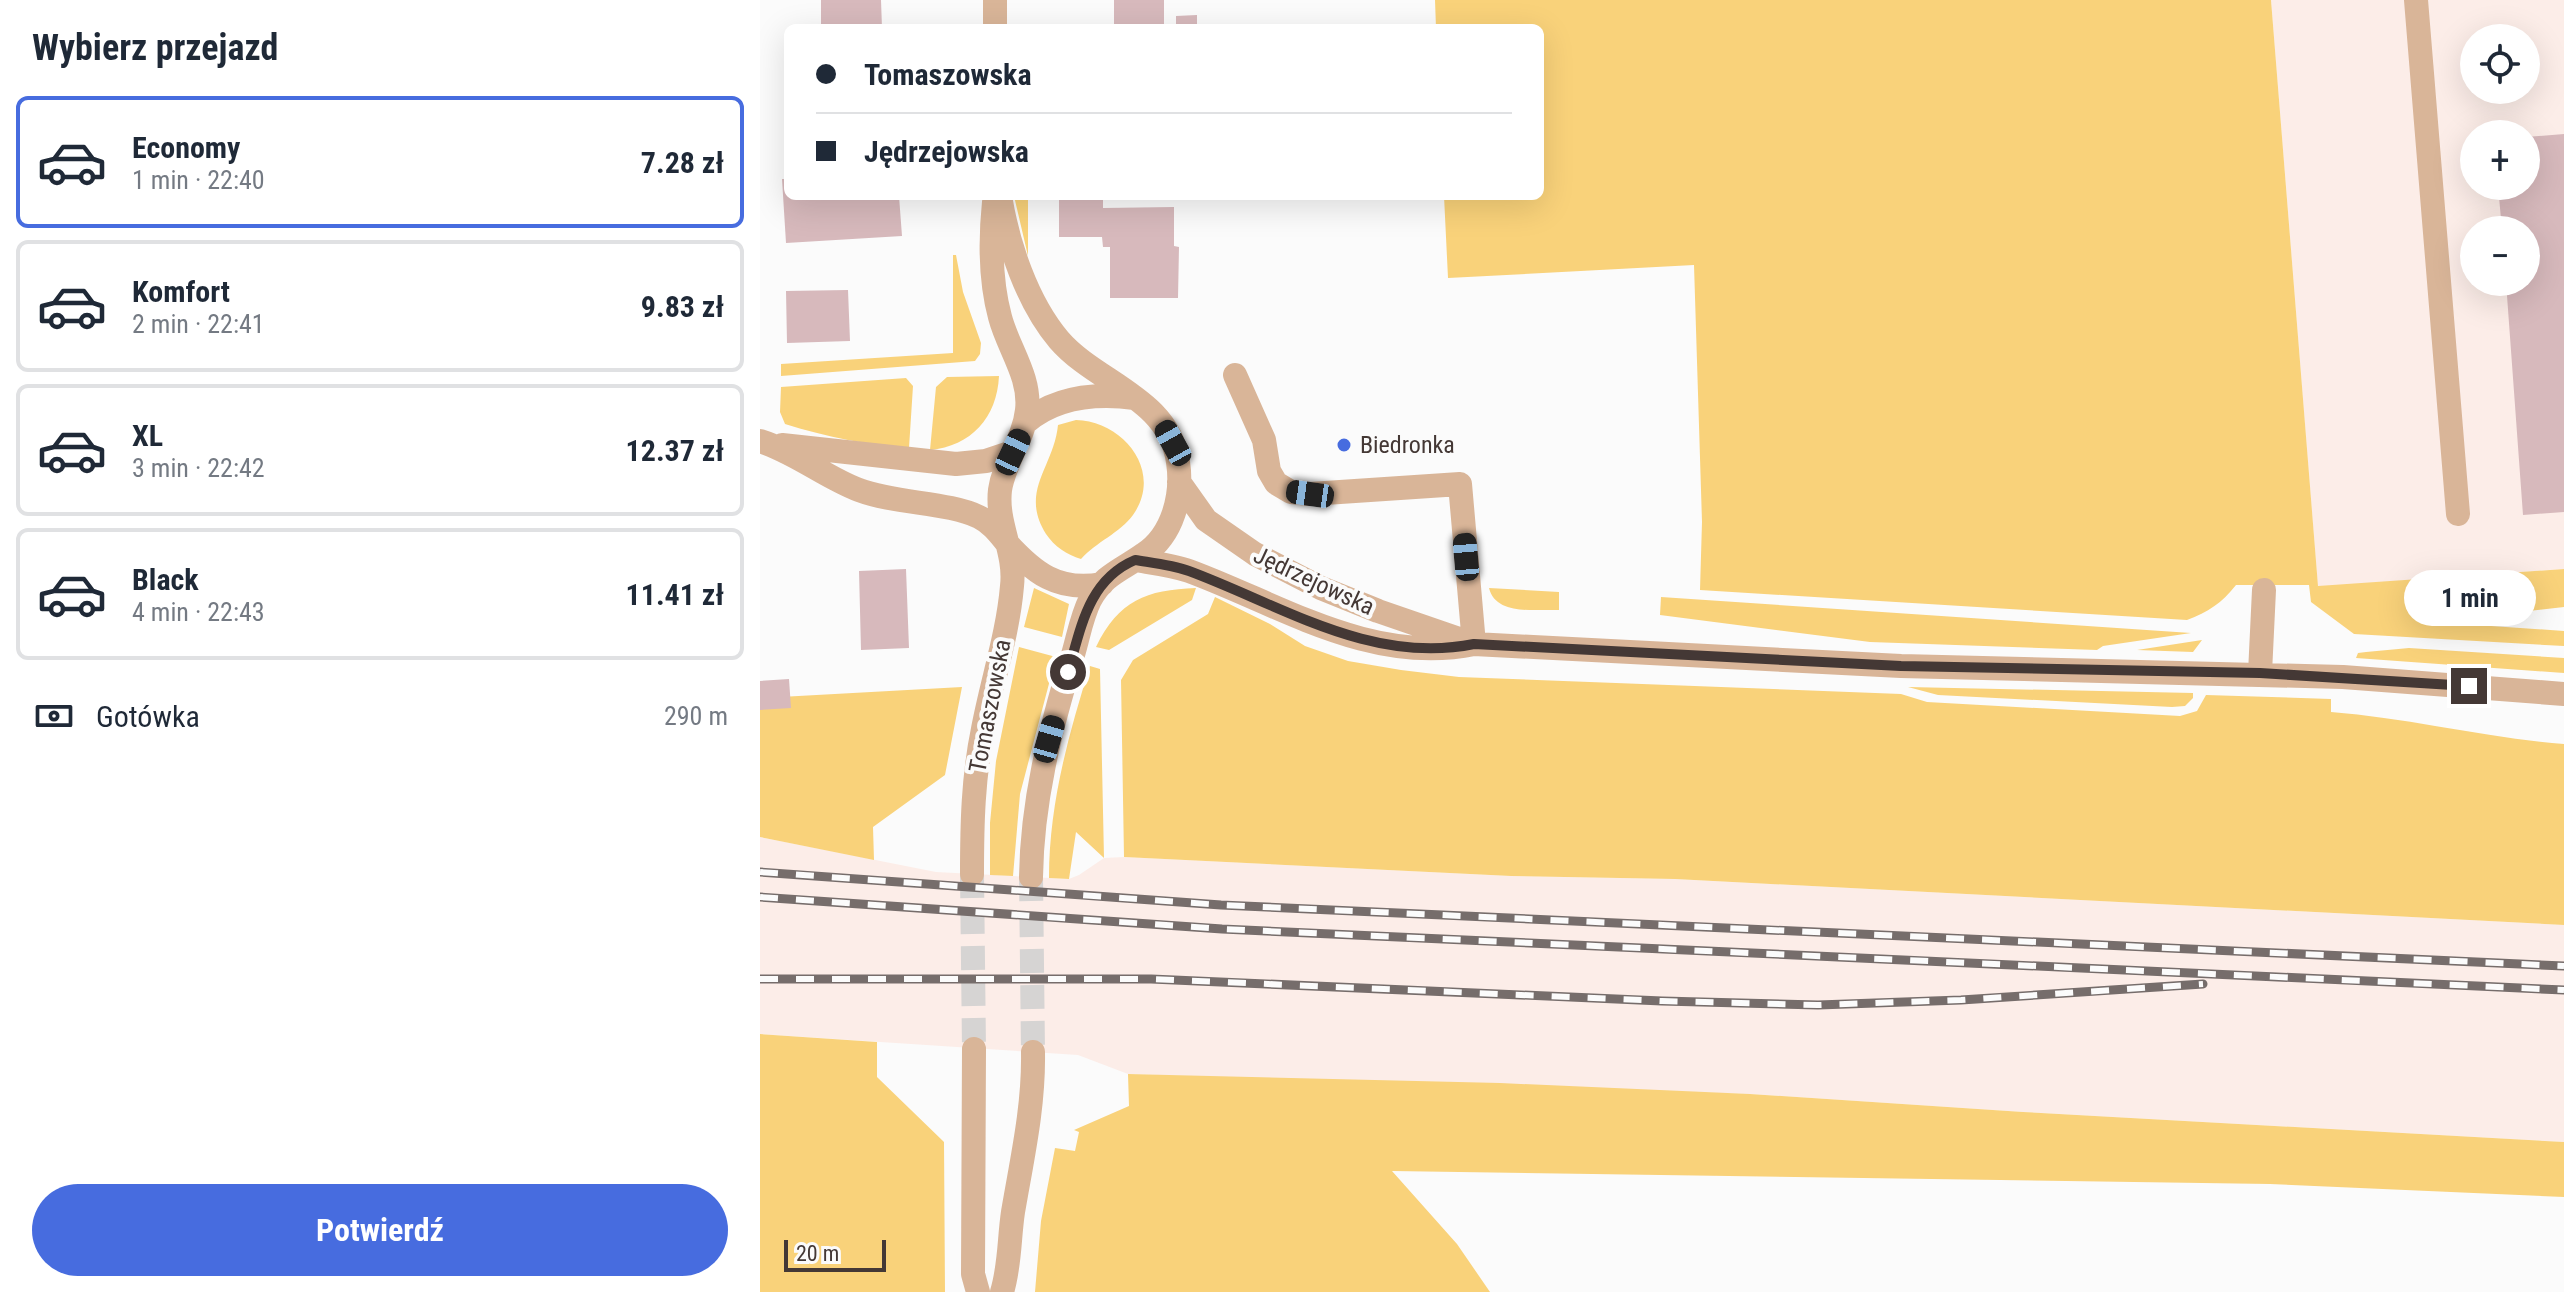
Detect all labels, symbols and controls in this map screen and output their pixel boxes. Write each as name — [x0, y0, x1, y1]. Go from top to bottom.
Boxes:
map controls — [2460, 24, 2540, 296]
button: locate — [2460, 24, 2540, 104]
text: Wybierz przejazd — [32, 27, 278, 69]
text: Tomaszowska — [864, 57, 1032, 92]
button: + — [2460, 120, 2540, 200]
icon: car — [36, 126, 108, 198]
text: Economy — [132, 130, 240, 165]
text: Jędrzejowska — [864, 134, 1029, 169]
text: 7.28 zł — [641, 145, 724, 180]
text: 1 min · 22:40 — [132, 165, 265, 195]
button: − — [2460, 216, 2540, 296]
icon: car — [36, 270, 108, 342]
text: Komfort — [132, 274, 230, 309]
text: 9.83 zł — [641, 289, 724, 324]
text: 2 min · 22:41 — [132, 309, 265, 339]
icon: car — [36, 414, 108, 486]
car — [1151, 416, 1195, 470]
text: XL — [132, 418, 163, 453]
car — [992, 425, 1034, 479]
place label: Biedronka — [1360, 431, 1455, 459]
text: 12.37 zł — [626, 433, 724, 468]
marker: Biedronka — [1335, 436, 1353, 454]
text: 3 min · 22:42 — [132, 453, 265, 483]
car — [1285, 479, 1335, 509]
car — [1452, 532, 1480, 582]
street label: Jędrzejowska — [1249, 541, 1379, 621]
icon: car — [36, 558, 108, 630]
text: Black — [132, 562, 199, 597]
callout: 1 min — [2403, 570, 2535, 626]
text: 11.41 zł — [626, 577, 724, 612]
text: 1 min — [2441, 583, 2499, 613]
text: 4 min · 22:43 — [132, 597, 265, 627]
street label: Tomaszowska — [963, 637, 1017, 775]
route start — [1050, 654, 1086, 690]
route end — [2451, 668, 2487, 704]
icon: cash — [32, 694, 76, 738]
text: Gotówka — [96, 699, 200, 734]
text: 290 m — [664, 701, 728, 731]
car — [1031, 713, 1067, 765]
button: Potwierdź — [32, 1184, 728, 1276]
scale bar — [784, 1236, 886, 1272]
text: 20 m — [796, 1241, 839, 1266]

